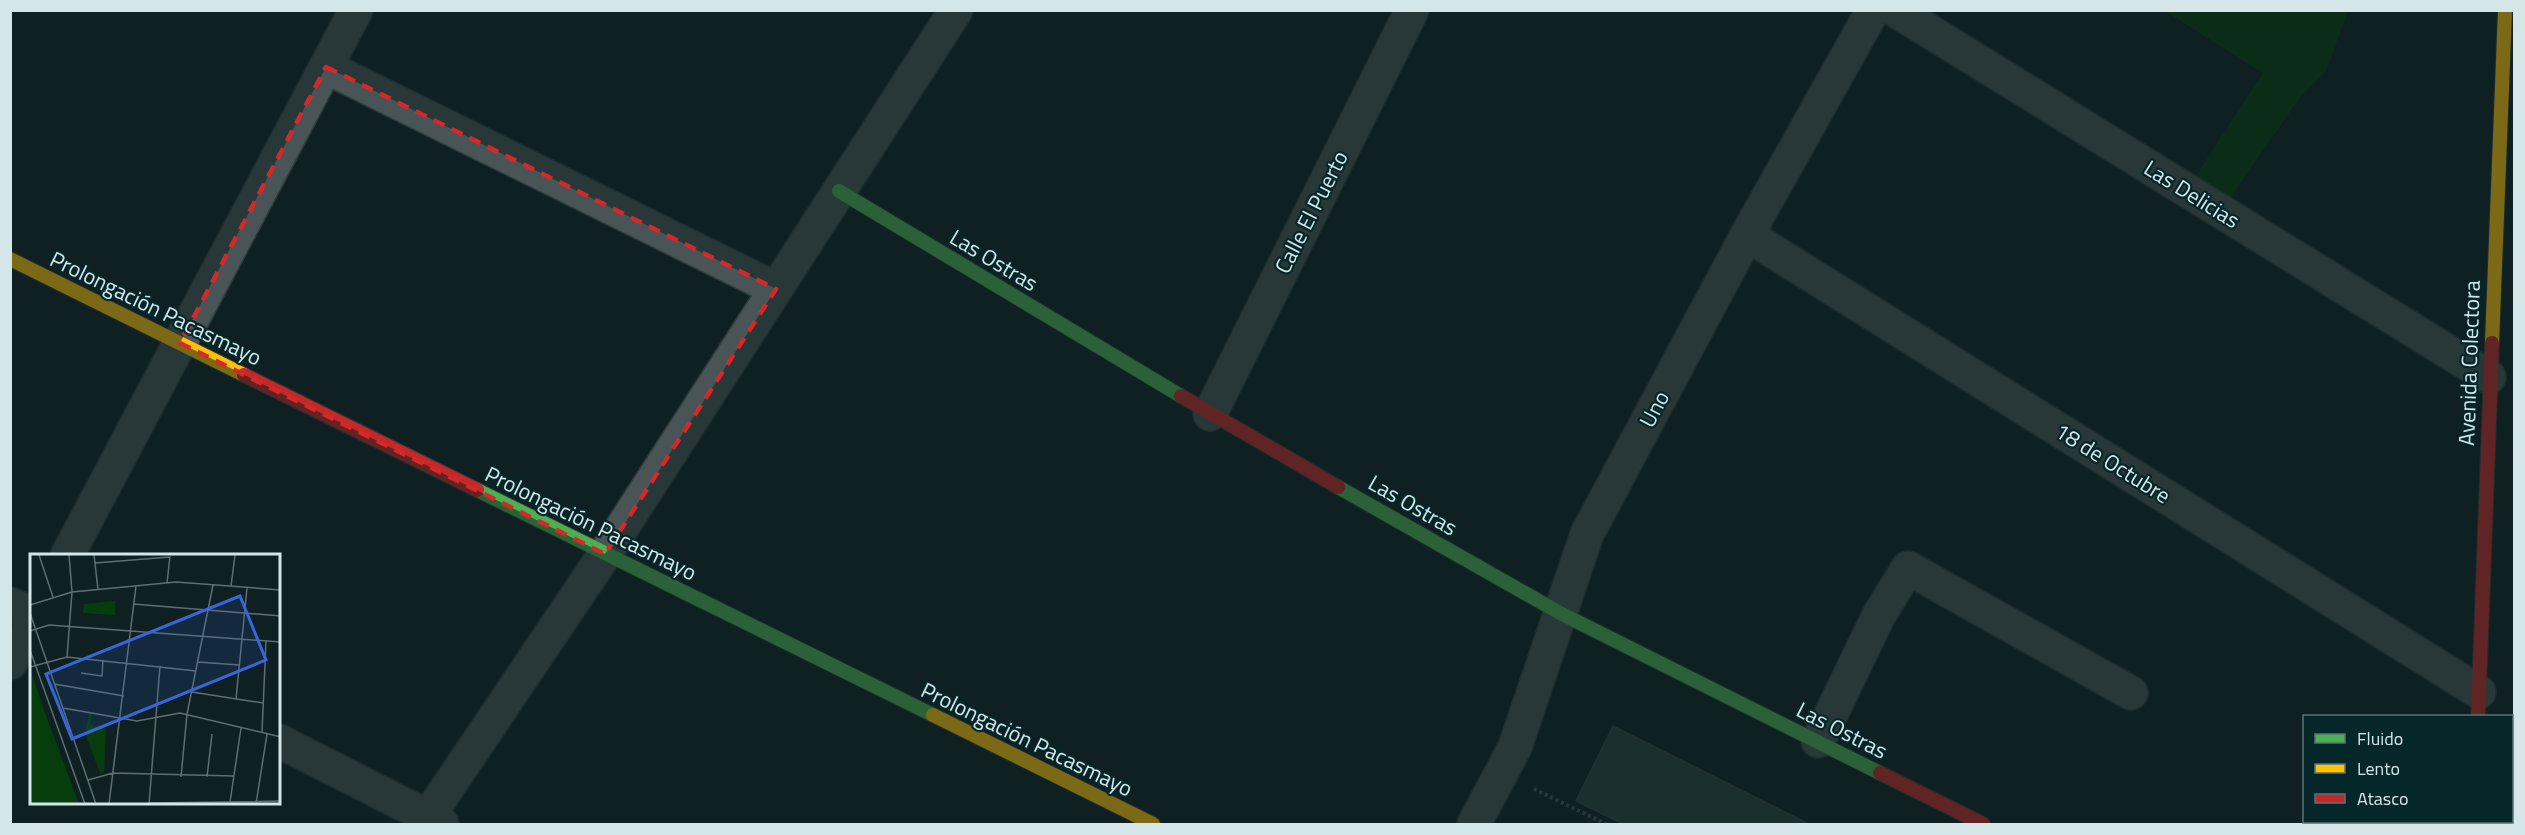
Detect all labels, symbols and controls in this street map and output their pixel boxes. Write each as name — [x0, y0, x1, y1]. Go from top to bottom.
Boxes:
street label: Calle El Puerto — [1265, 145, 1357, 279]
street label: Las Delicias — [2137, 151, 2247, 237]
street label: Las Ostras — [943, 220, 1045, 300]
street label: Prolongación Pacasmayo — [44, 242, 268, 374]
street label: Avenida Colectora — [2449, 280, 2489, 446]
street label: Uno — [1630, 384, 1678, 434]
street label: 18 de Octubre — [2049, 414, 2177, 512]
street label: Prolongación Pacasmayo — [479, 457, 703, 589]
street label: Las Ostras — [1362, 466, 1464, 544]
inset map — [30, 554, 280, 805]
street label: Prolongación Pacasmayo — [915, 673, 1139, 805]
street label: Las Ostras — [1791, 693, 1893, 767]
legend — [2303, 715, 2513, 823]
text: Fluido — [2357, 725, 2403, 752]
text: Lento — [2357, 755, 2400, 782]
text: Atasco — [2357, 785, 2408, 812]

